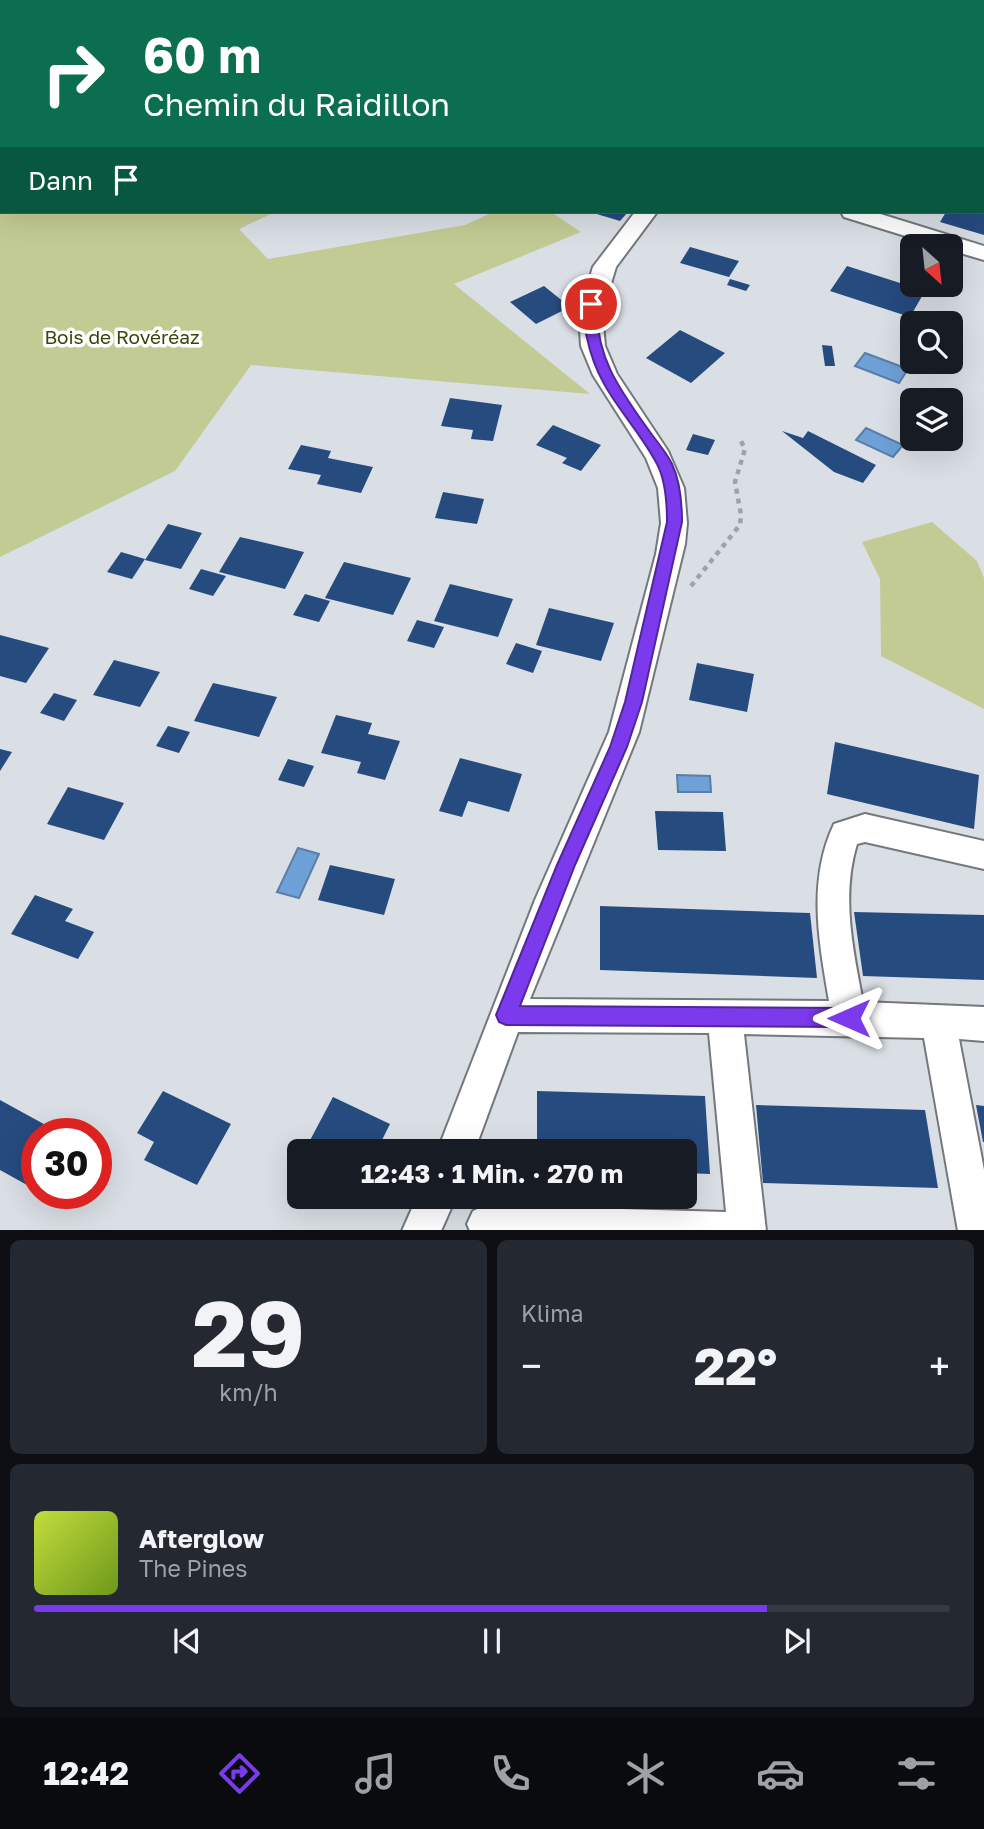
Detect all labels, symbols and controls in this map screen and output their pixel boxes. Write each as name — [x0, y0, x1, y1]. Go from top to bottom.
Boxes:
text: 60 m — [143, 25, 261, 84]
icon: right — [28, 28, 119, 119]
text: Chemin du Raidillon — [143, 85, 450, 123]
icon: arrive — [107, 161, 145, 199]
text: Dann — [28, 165, 93, 196]
north arrow — [900, 234, 962, 298]
map controls — [900, 234, 963, 451]
pin — [561, 274, 621, 334]
icon: arrive — [572, 285, 610, 323]
button: search — [900, 311, 963, 374]
park label: Bois de Rovéréaz — [44, 325, 200, 348]
button: layers — [900, 388, 963, 451]
position arrow — [812, 981, 886, 1055]
speed limit sign: 30 — [21, 1118, 112, 1209]
text: 12:43 · 1 Min. · 270 m — [361, 1158, 623, 1189]
text: 29 — [192, 1278, 305, 1387]
text: Klima — [521, 1299, 584, 1327]
text: 22° — [694, 1334, 777, 1396]
text: − — [521, 1343, 542, 1388]
text: + — [929, 1343, 950, 1388]
text: km/h — [219, 1378, 278, 1406]
text: Afterglow — [139, 1523, 264, 1554]
text: The Pines — [139, 1554, 247, 1582]
icon: previous — [168, 1622, 206, 1660]
icon: pause — [473, 1622, 511, 1660]
icon: next — [778, 1622, 816, 1660]
icon: directions — [215, 1749, 264, 1798]
icon: music — [351, 1749, 400, 1798]
icon: phone — [486, 1749, 535, 1798]
icon: climate — [621, 1749, 670, 1798]
icon: car — [756, 1749, 805, 1798]
icon: filters — [892, 1749, 941, 1798]
text: 12:42 — [43, 1754, 129, 1792]

